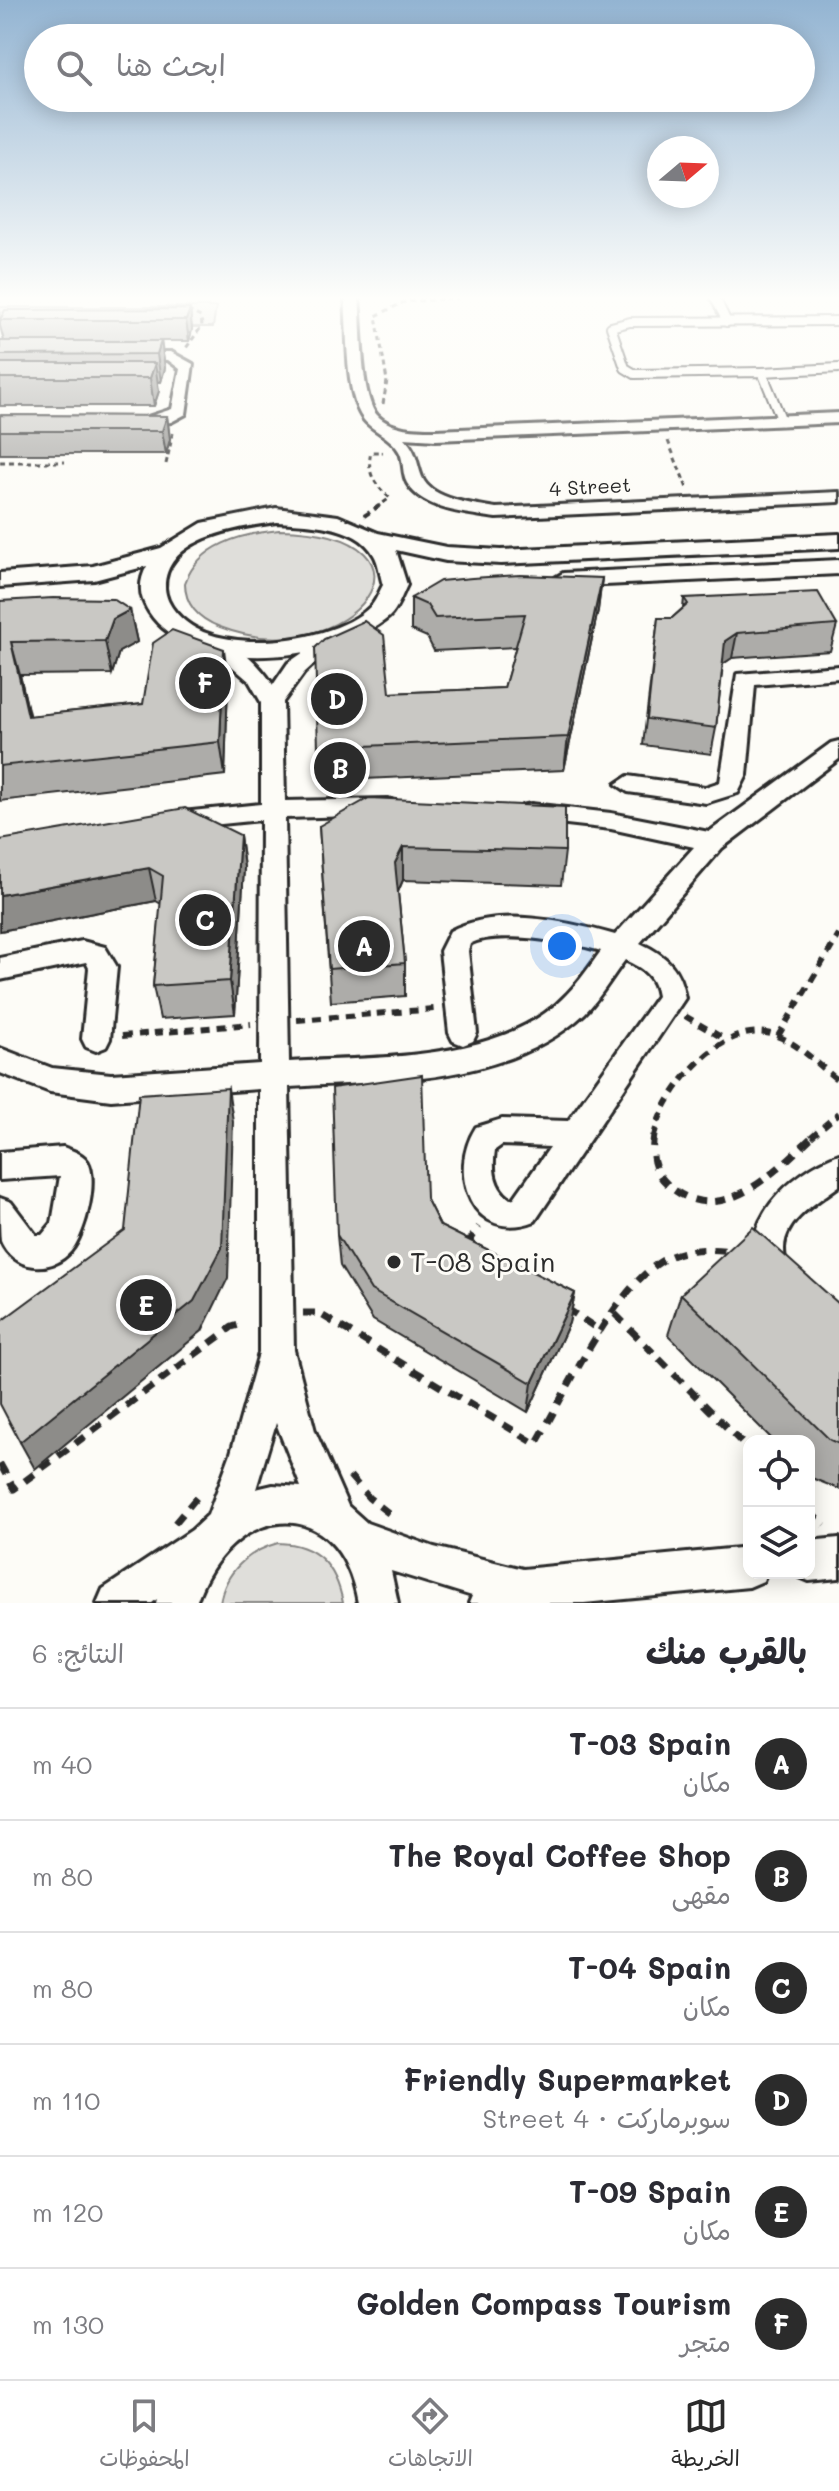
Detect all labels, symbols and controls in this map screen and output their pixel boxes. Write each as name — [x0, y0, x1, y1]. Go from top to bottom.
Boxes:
search box — [24, 24, 815, 112]
text: ابحث هنا — [116, 44, 226, 84]
icon: search — [52, 46, 96, 90]
north arrow — [647, 136, 719, 208]
street label: 4 Street — [548, 471, 631, 501]
pin: F — [179, 653, 231, 713]
pin: D — [311, 669, 363, 729]
pin: B — [314, 738, 366, 798]
pin: C — [179, 890, 231, 950]
pin: A — [338, 916, 390, 976]
your location — [542, 926, 582, 966]
place label: T-08 Spain — [410, 1243, 555, 1279]
marker: T-08 Spain — [385, 1253, 403, 1271]
pin: E — [120, 1275, 172, 1335]
map controls — [743, 1435, 815, 1579]
button: locate — [743, 1435, 815, 1507]
button: layers — [743, 1507, 815, 1579]
text: بالقرب منك — [646, 1628, 807, 1673]
text: النتائج: 6 — [32, 1636, 124, 1670]
text: T-03 Spain — [569, 1723, 731, 1763]
text: 40 m — [32, 1747, 92, 1781]
text: A — [772, 1747, 790, 1781]
text: مكان — [683, 1765, 731, 1799]
text: The Royal Coffee Shop — [389, 1835, 731, 1875]
text: 80 m — [32, 1859, 93, 1893]
text: B — [772, 1859, 790, 1893]
text: مقهى — [672, 1877, 731, 1911]
text: T-04 Spain — [568, 1947, 731, 1987]
text: 80 m — [32, 1971, 93, 2005]
text: C — [771, 1971, 791, 2005]
text: مكان — [683, 1989, 731, 2023]
text: Friendly Supermarket — [403, 2059, 731, 2099]
text: 110 m — [32, 2083, 100, 2117]
text: D — [772, 2083, 790, 2117]
text: سوبرماركت · 4 Street — [482, 2101, 731, 2135]
text: T-09 Spain — [569, 2171, 731, 2211]
text: 120 m — [32, 2195, 103, 2229]
text: E — [773, 2195, 789, 2229]
text: مكان — [683, 2213, 731, 2247]
text: Golden Compass Tourism — [356, 2283, 731, 2323]
text: 130 m — [32, 2307, 104, 2341]
text: F — [773, 2307, 789, 2341]
text: متجر — [680, 2325, 731, 2359]
tab: المحفوظات — [99, 2394, 190, 2478]
tab: الاتجاهات — [388, 2394, 473, 2478]
tab: الخريطة — [671, 2394, 740, 2478]

